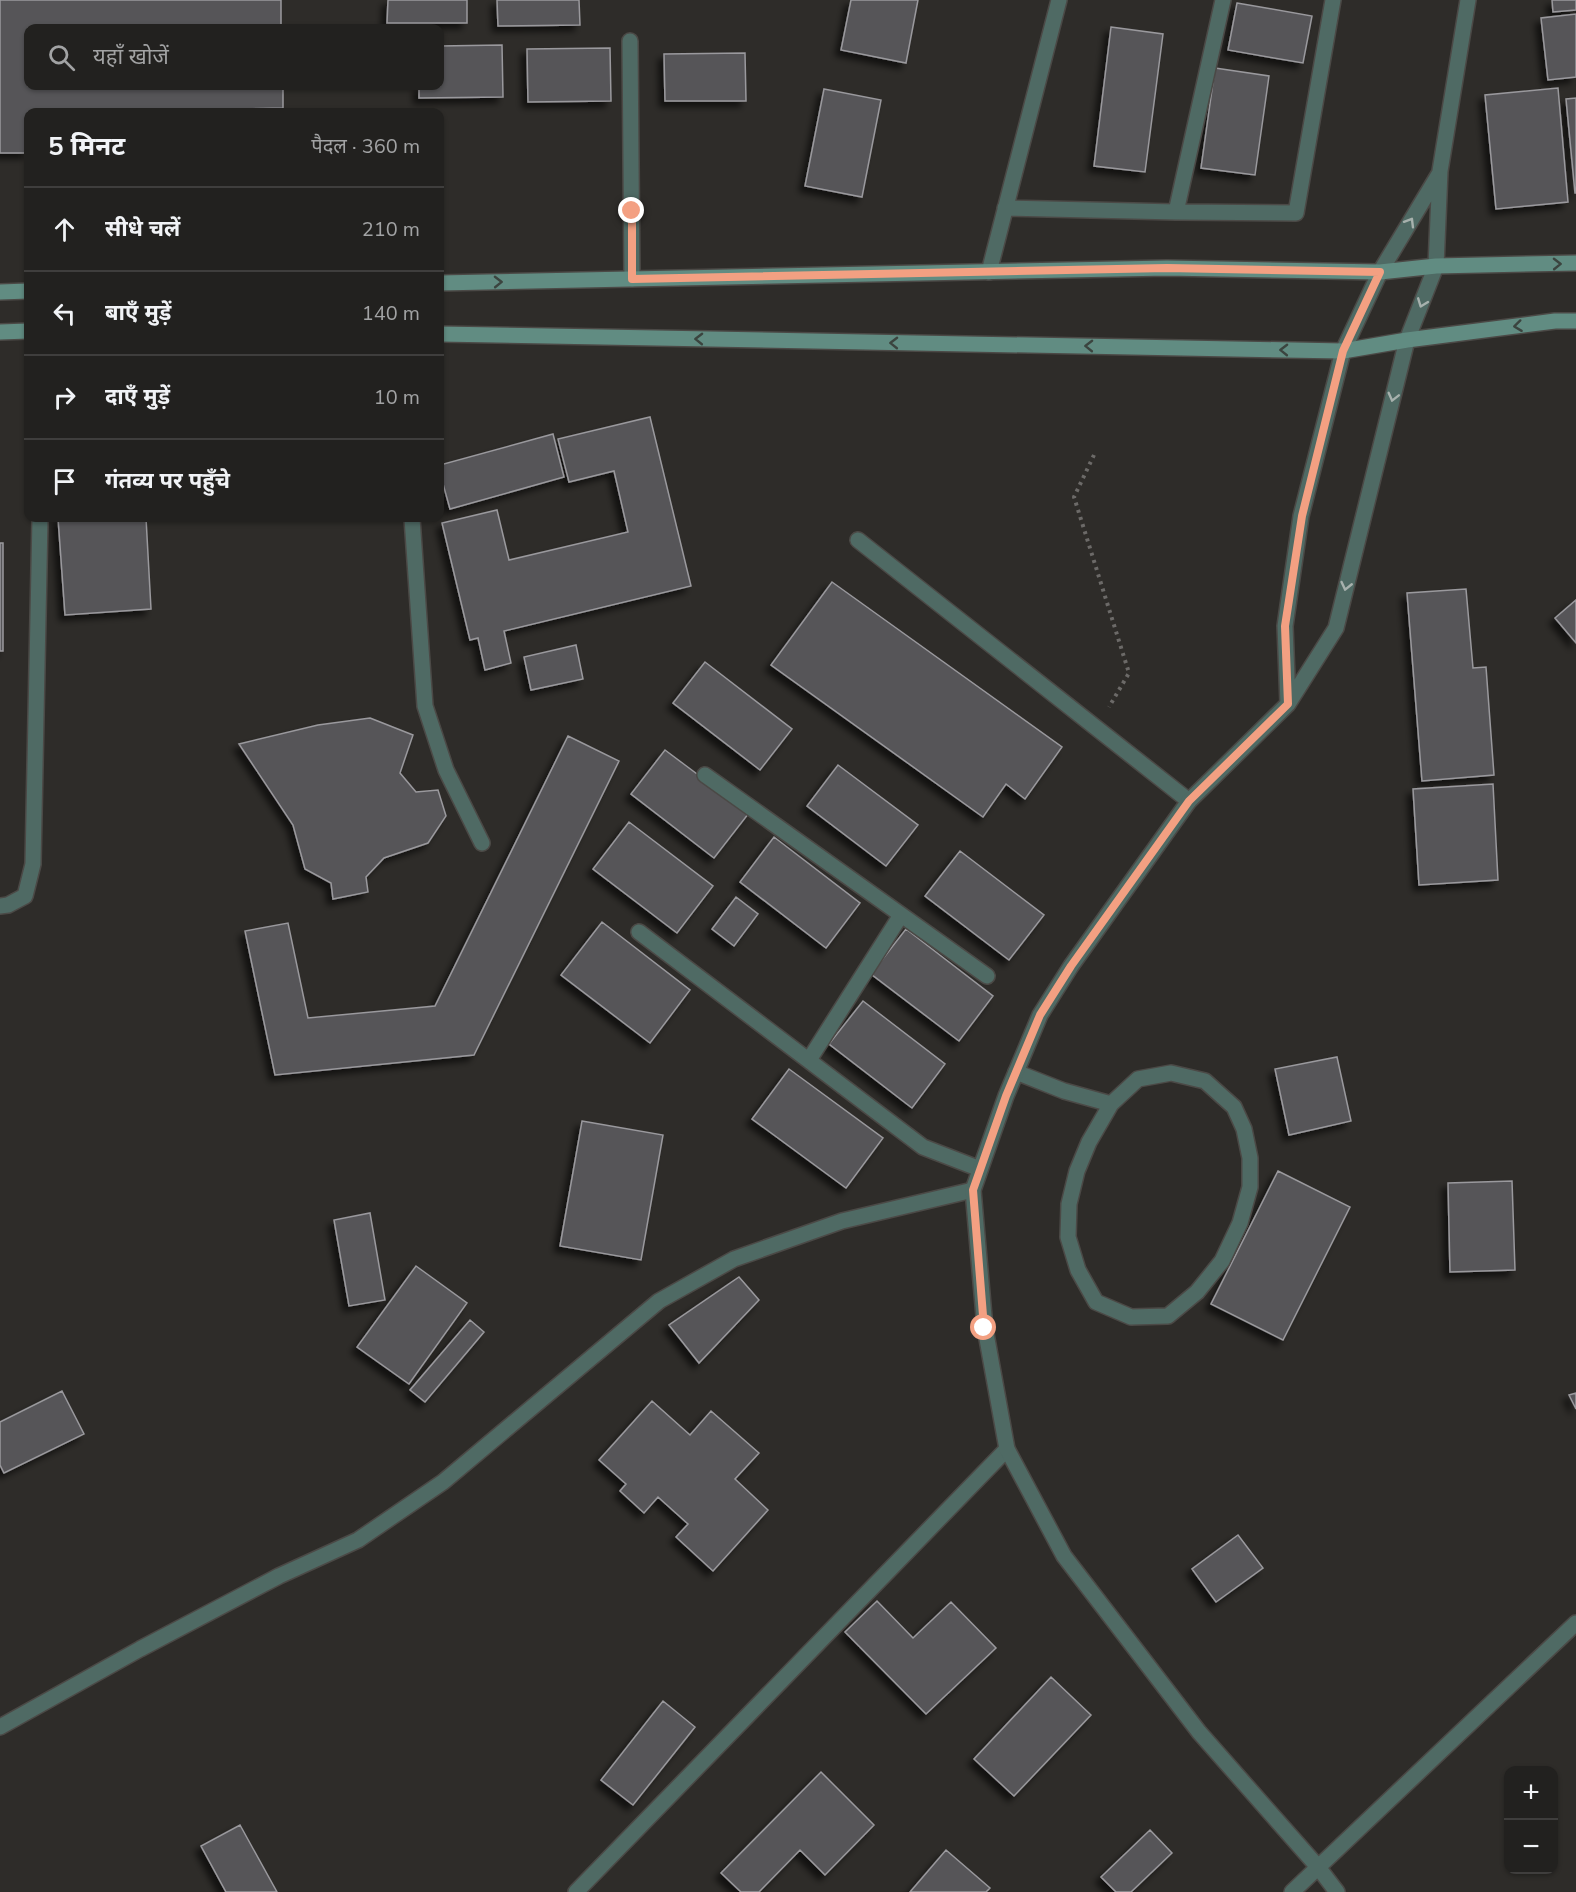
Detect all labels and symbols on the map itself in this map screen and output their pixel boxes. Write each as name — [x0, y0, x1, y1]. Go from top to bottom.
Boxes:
route end — [618, 197, 644, 223]
one-way arrow — [1402, 218, 1414, 228]
one-way arrow — [1553, 258, 1562, 270]
one-way arrow — [493, 275, 502, 288]
one-way arrow — [1416, 297, 1429, 308]
one-way arrow — [1513, 319, 1522, 331]
one-way arrow — [695, 333, 704, 345]
one-way arrow — [890, 336, 899, 349]
one-way arrow — [1085, 340, 1094, 352]
one-way arrow — [1280, 344, 1289, 356]
one-way arrow — [1388, 391, 1401, 401]
one-way arrow — [1340, 581, 1353, 591]
route start — [970, 1314, 996, 1340]

